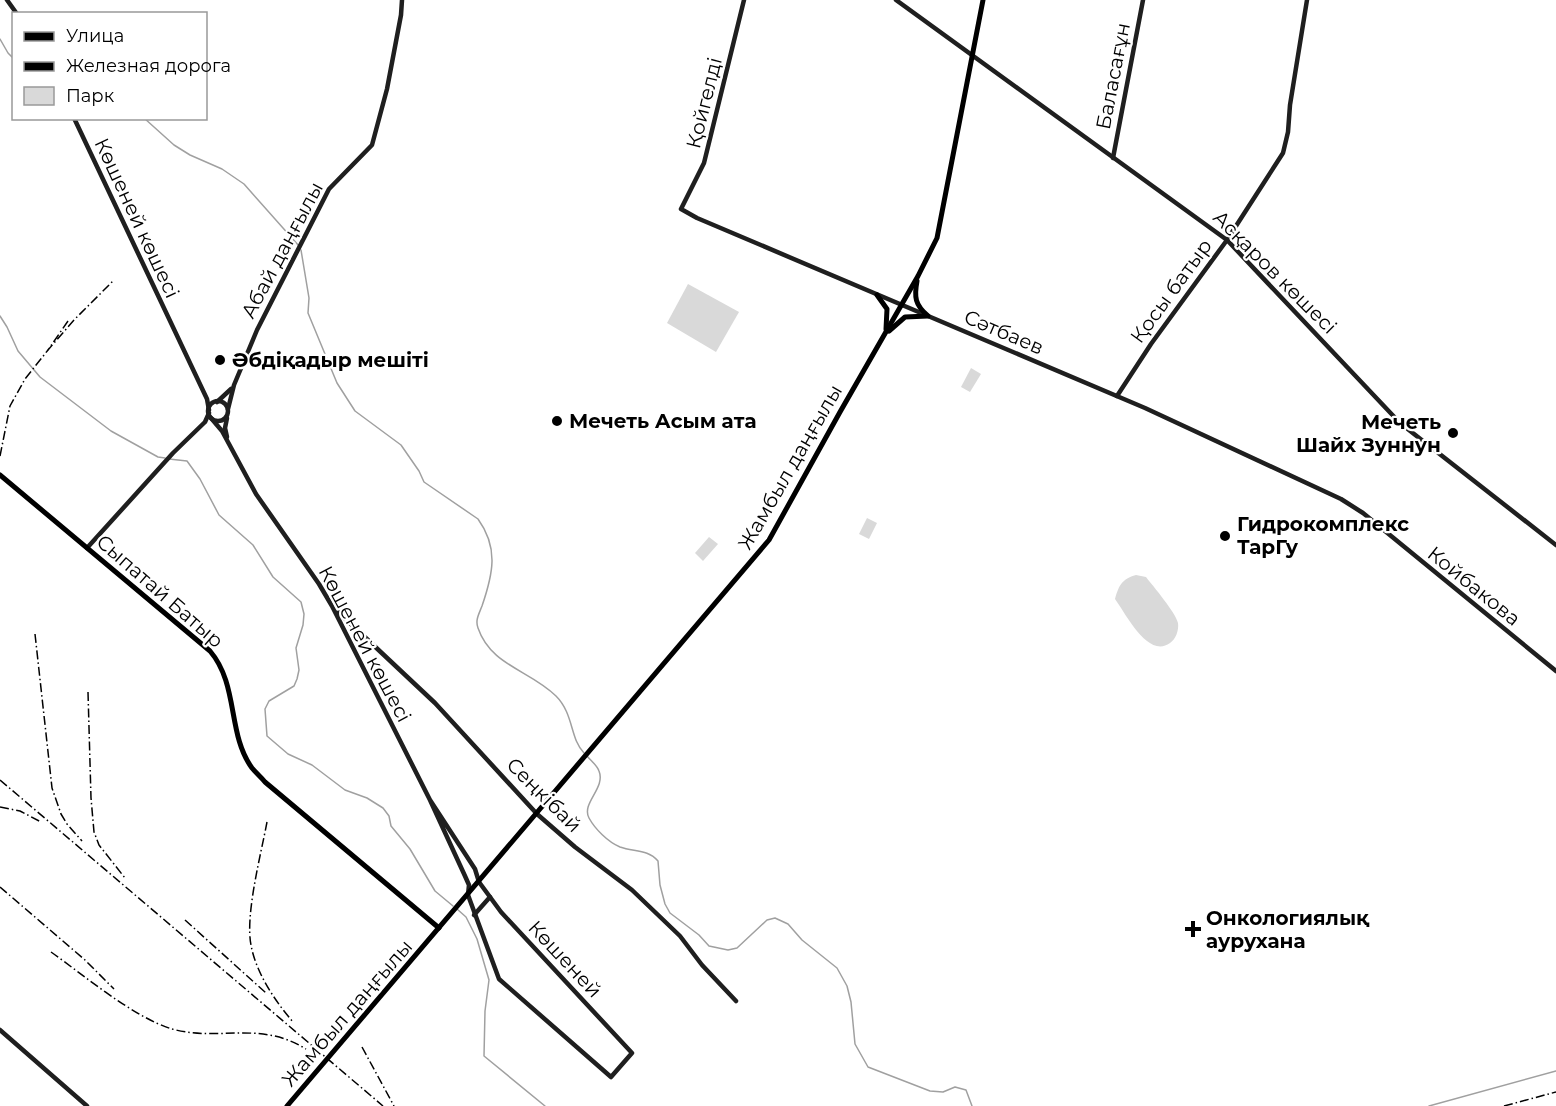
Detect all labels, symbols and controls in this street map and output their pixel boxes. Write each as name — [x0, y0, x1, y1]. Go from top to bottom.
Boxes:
legend — [12, 12, 207, 120]
street label: Баласағұн — [1091, 21, 1135, 131]
text: Улица — [66, 25, 124, 47]
text: Железная дорога — [66, 55, 231, 77]
street label: Қойгелді — [681, 55, 727, 151]
text: Парк — [66, 85, 115, 107]
street label: Көшеней көшесі — [89, 134, 185, 302]
street label: Абай даңғылы — [236, 178, 328, 322]
street label: Асқаров көшесі — [1208, 205, 1342, 339]
street label: Қосы батыр — [1125, 234, 1217, 348]
street label: Сәтбаев — [961, 304, 1047, 360]
place label: Әбдіқадыр мешіті — [232, 348, 429, 372]
marker: Әбдіқадыр мешіті — [213, 353, 227, 367]
street label: Жамбыл даңғылы — [733, 380, 847, 554]
place label: Мечеть Асым ата — [569, 409, 756, 433]
place label: Мечеть Шайх Зуннун — [1296, 410, 1441, 457]
marker: Мечеть Асым ата — [550, 414, 564, 428]
marker: Мечеть Шайх Зуннун — [1446, 426, 1460, 440]
place label: Гидрокомплекс ТарГу — [1237, 512, 1409, 559]
street label: Сыпатай Батыр — [92, 529, 228, 653]
marker: Гидрокомплекс ТарГу — [1218, 529, 1232, 543]
street label: Койбакова — [1423, 541, 1525, 631]
street label: Көшеней көшесі — [314, 562, 416, 726]
street label: Сеңкібай — [502, 753, 586, 837]
place label: Онкологиялық аурухана — [1206, 906, 1370, 953]
street label: Көшеней — [523, 915, 607, 1003]
marker: Онкологиялық аурухана — [1184, 920, 1202, 938]
street label: Жамбыл даңғылы — [277, 935, 417, 1091]

